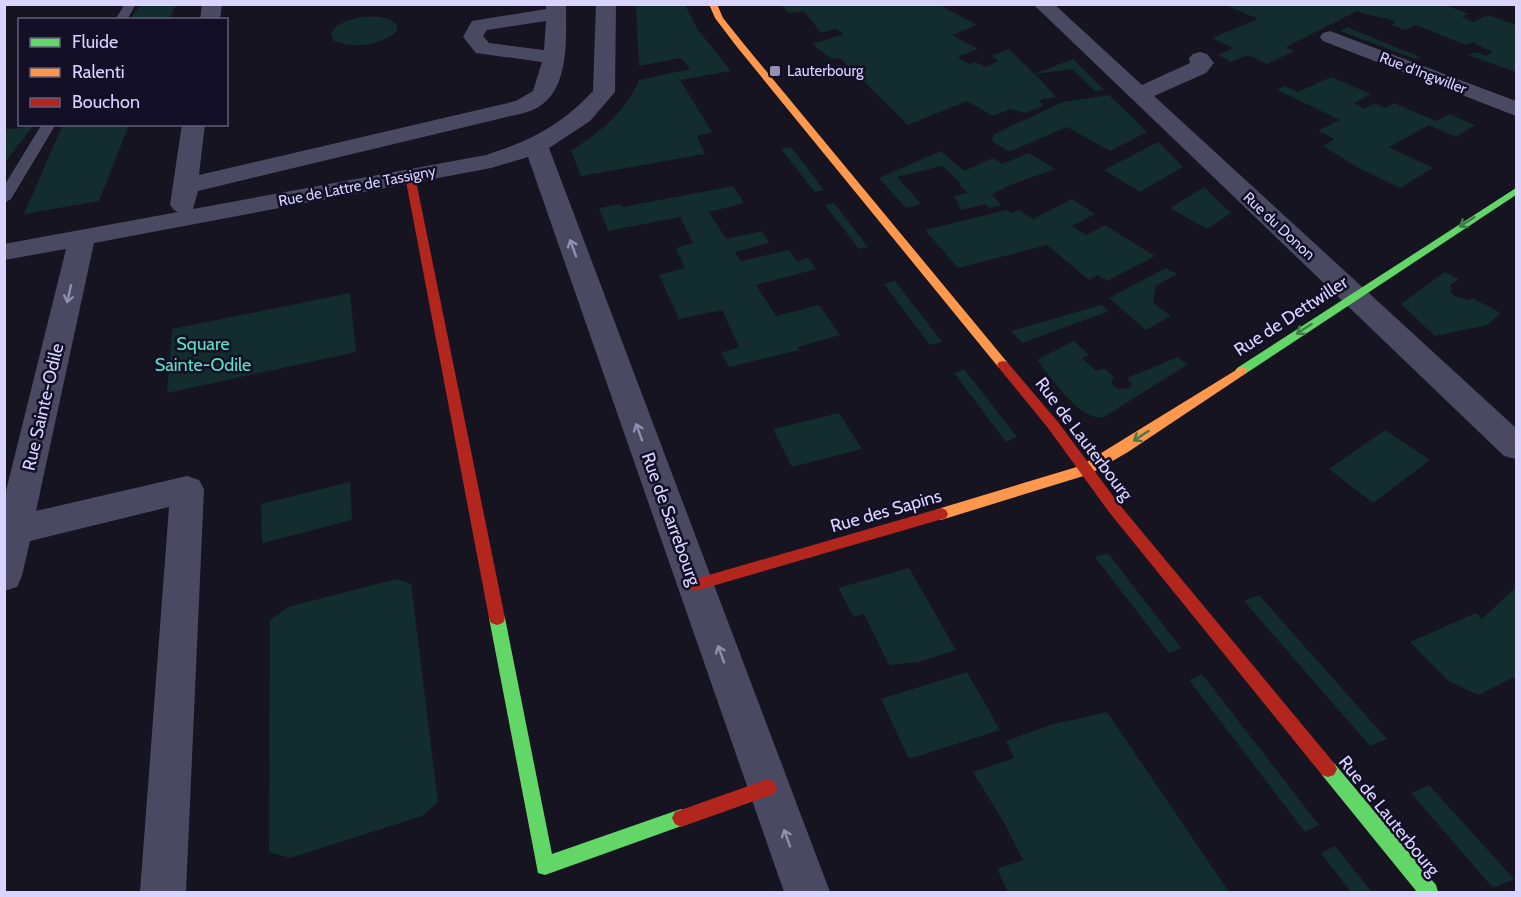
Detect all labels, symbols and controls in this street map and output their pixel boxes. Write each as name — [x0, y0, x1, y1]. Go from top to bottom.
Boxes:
legend — [18, 18, 228, 126]
text: Fluide — [72, 31, 118, 53]
street label: Rue d'Ingwiller — [1377, 48, 1469, 98]
text: Ralenti — [72, 61, 125, 83]
place label: Lauterbourg — [787, 62, 864, 80]
marker: Lauterbourg — [768, 64, 782, 78]
text: Bouchon — [72, 91, 140, 113]
street label: Rue de Lattre de Tassigny — [277, 162, 438, 210]
street label: Rue du Donon — [1239, 188, 1319, 264]
one-way arrow — [1459, 216, 1476, 229]
one-way arrow — [566, 239, 577, 258]
street label: Rue de Dettwiller — [1230, 271, 1352, 361]
one-way arrow — [62, 285, 74, 304]
one-way arrow — [1296, 323, 1313, 335]
park label: Square Sainte-Odile — [155, 333, 251, 376]
street label: Rue Sainte-Odile — [18, 341, 68, 473]
street label: Rue de Lauterbourg — [1031, 373, 1138, 506]
one-way arrow — [633, 423, 644, 441]
one-way arrow — [1133, 430, 1150, 442]
street label: Rue de Sarrebourg — [637, 449, 706, 589]
street label: Rue des Sapins — [828, 485, 944, 537]
one-way arrow — [714, 645, 725, 664]
street label: Rue de Lauterbourg — [1334, 751, 1445, 881]
one-way arrow — [780, 829, 791, 847]

